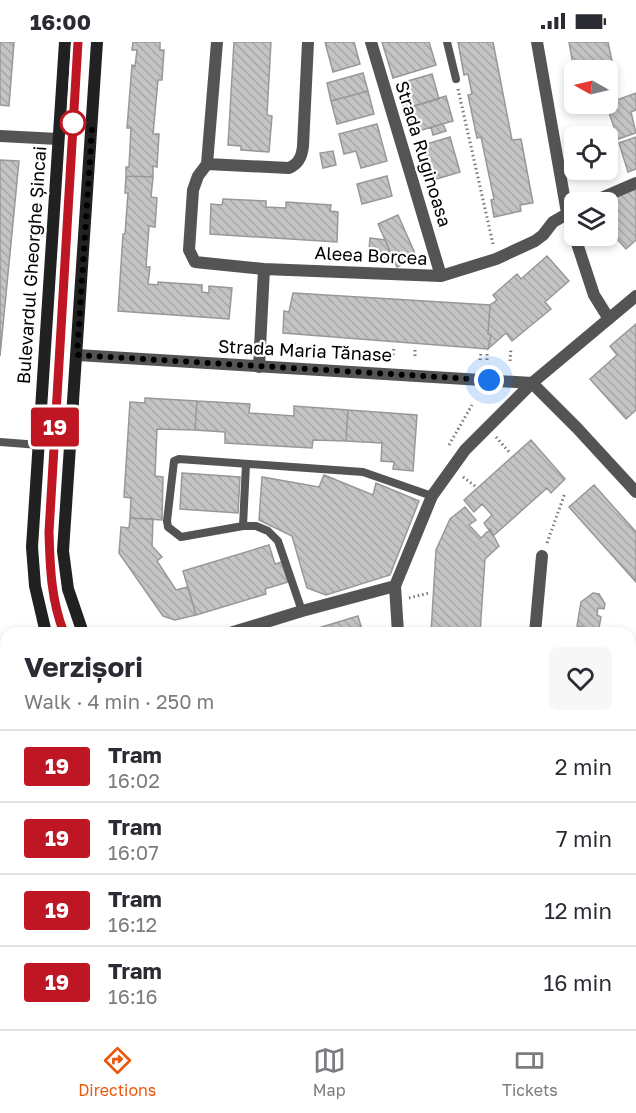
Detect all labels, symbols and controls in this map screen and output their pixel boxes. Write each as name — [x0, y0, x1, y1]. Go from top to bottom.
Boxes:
text: 16:00 — [30, 8, 91, 35]
north arrow — [564, 60, 618, 114]
map controls — [564, 60, 618, 246]
street label: Strada Ruginoasa — [391, 78, 457, 229]
unlabelled marker — [60, 110, 86, 136]
button: locate — [564, 126, 618, 180]
street label: Bulevardul Gheorghe Șincai — [12, 145, 50, 385]
button: layers — [564, 192, 618, 246]
street label: Aleea Borcea — [314, 241, 428, 269]
street label: Strada Maria Tănase — [217, 334, 393, 366]
your location — [474, 365, 504, 395]
line badge: 19 — [28, 408, 82, 446]
text: 19 — [43, 414, 67, 440]
button: heart — [549, 647, 612, 710]
text: Verzișori — [24, 650, 143, 683]
text: Walk · 4 min · 250 m — [24, 689, 214, 713]
text: Tram — [108, 741, 162, 768]
text: 19 — [45, 753, 69, 779]
text: 2 min — [555, 753, 612, 780]
text: 16:02 — [108, 768, 160, 792]
text: Tram — [108, 813, 162, 840]
text: 19 — [45, 825, 69, 851]
text: 7 min — [556, 825, 612, 852]
text: 16:07 — [108, 840, 159, 864]
text: Tram — [108, 885, 162, 912]
text: 19 — [45, 897, 69, 923]
text: 12 min — [544, 897, 612, 924]
text: 16:12 — [108, 912, 157, 936]
text: Tram — [108, 957, 162, 984]
text: 19 — [45, 969, 69, 995]
text: 16 min — [544, 969, 612, 996]
text: 16:16 — [108, 984, 158, 1008]
tab: Directions — [78, 1044, 156, 1100]
tab: Map — [313, 1044, 346, 1100]
tab: Tickets — [502, 1044, 558, 1100]

